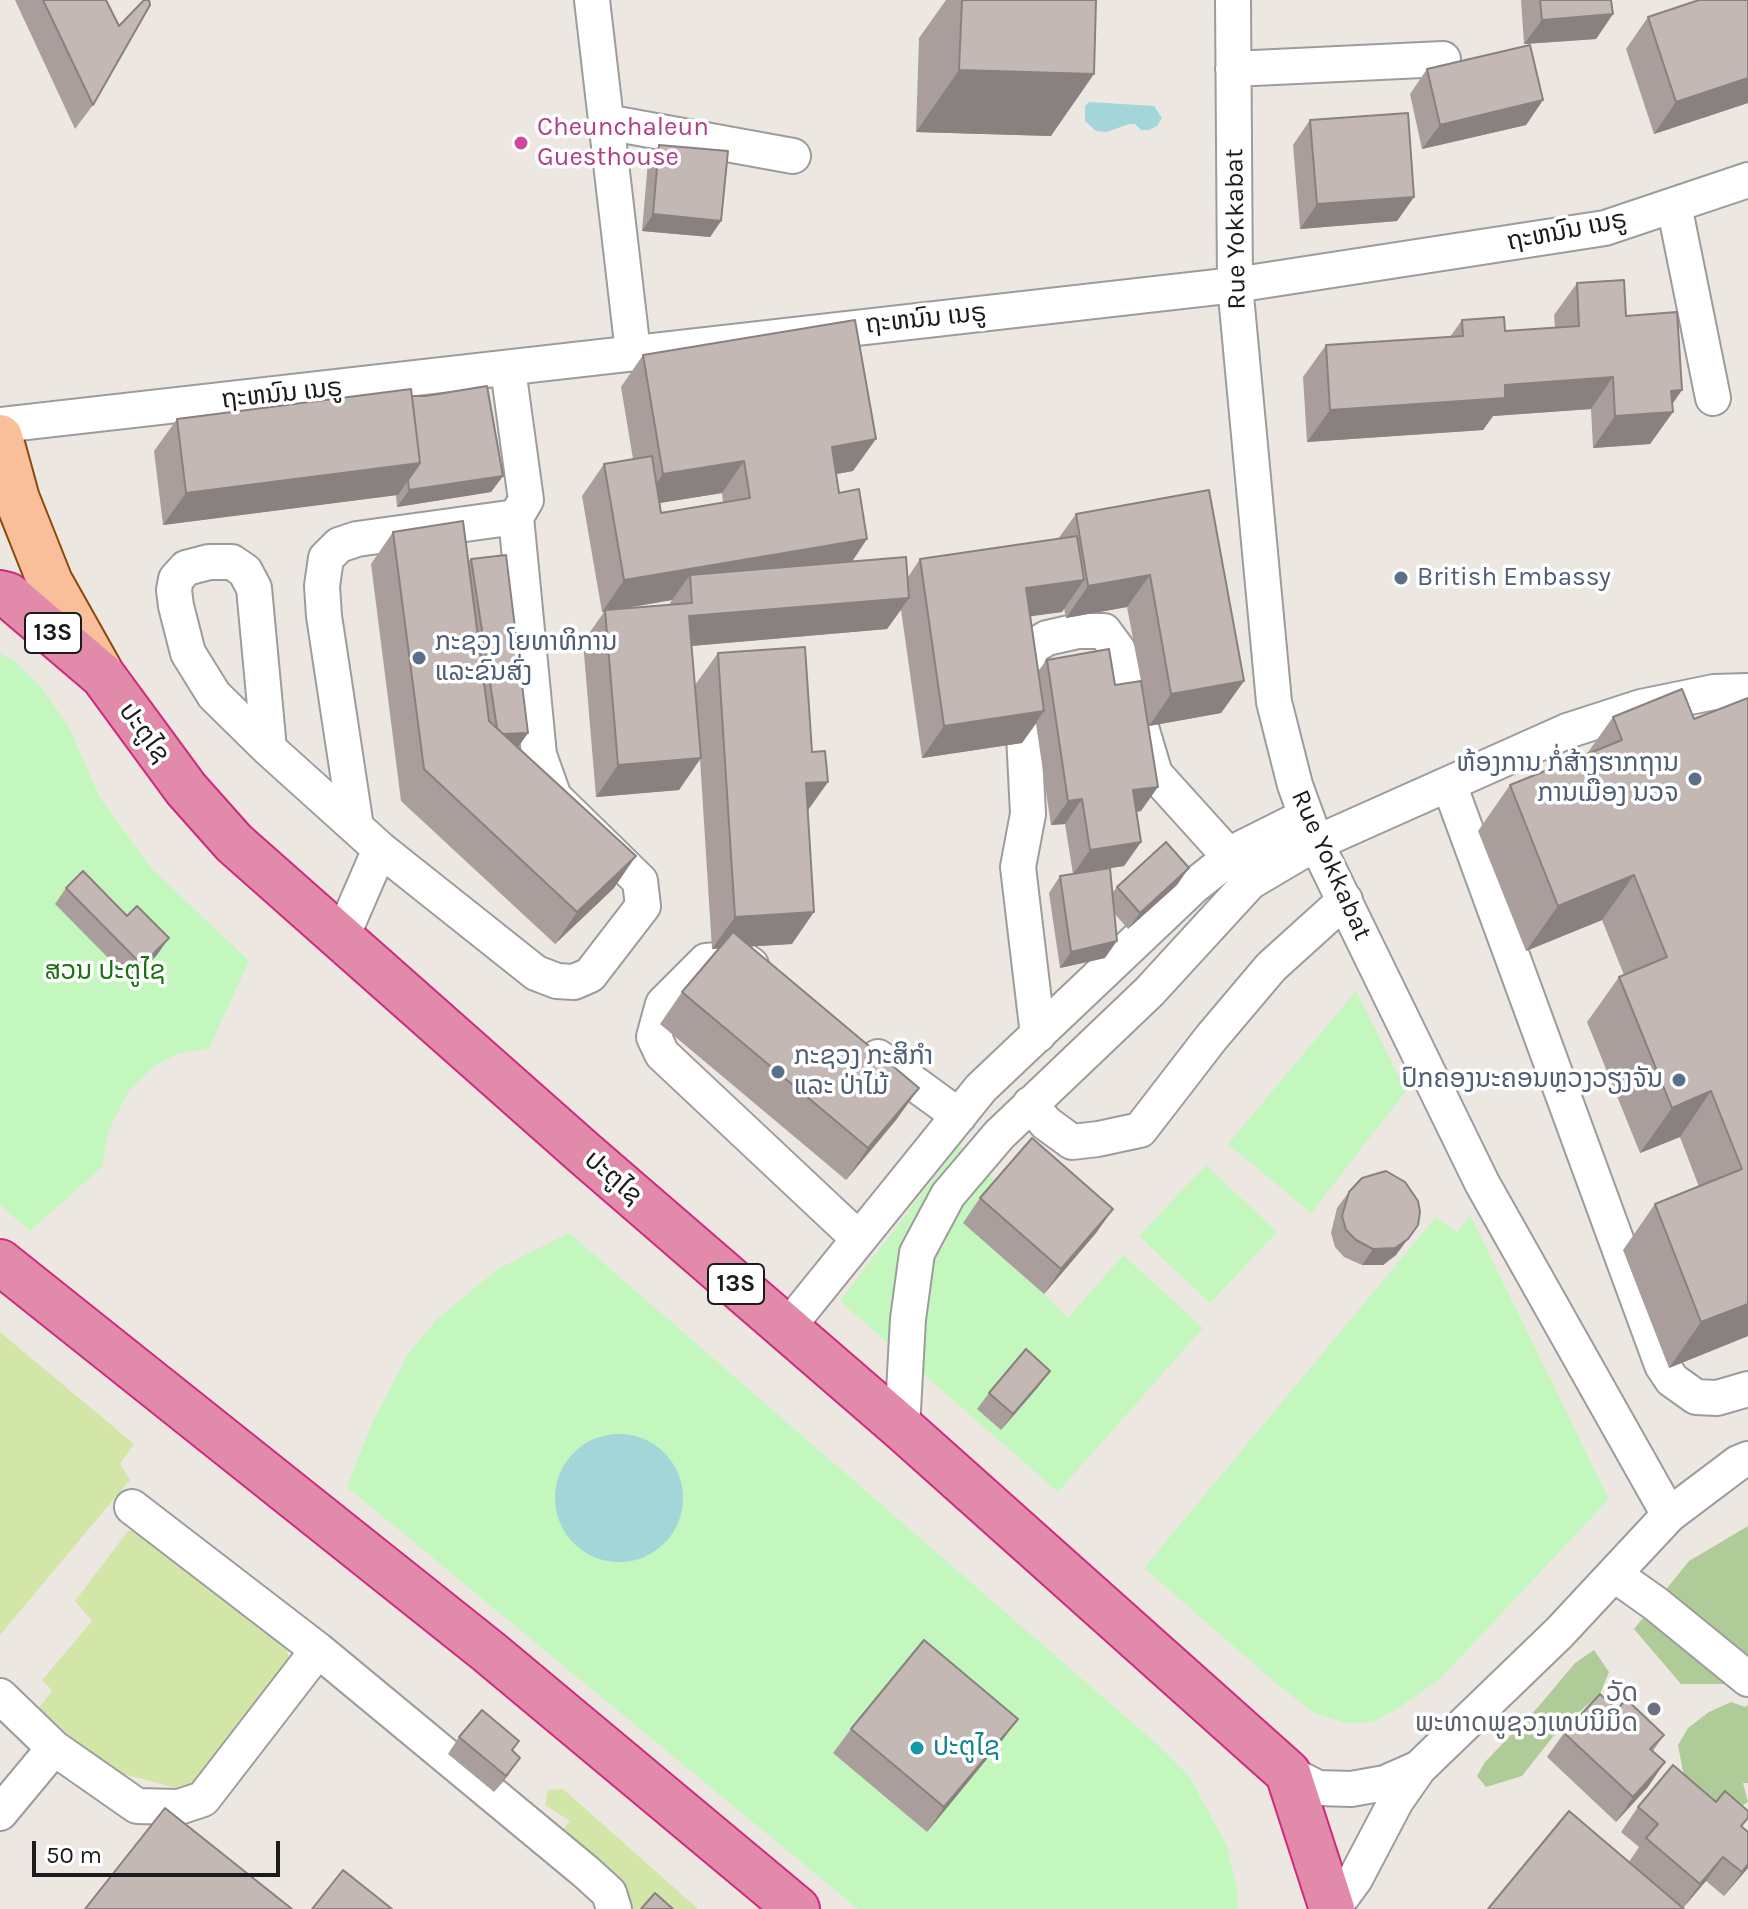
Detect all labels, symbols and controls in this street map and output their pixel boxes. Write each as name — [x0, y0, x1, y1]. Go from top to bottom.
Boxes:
place label: Cheunchaleun Guesthouse — [537, 112, 709, 174]
marker: Cheunchaleun Guesthouse — [512, 134, 530, 152]
street label: Rue Yokkabat — [1219, 148, 1253, 310]
street label: ຖະຫນົນ ເນຣູ — [1504, 204, 1630, 258]
street label: ຖະຫນົນ ເນຣູ — [864, 297, 988, 341]
street label: ຖະຫນົນ ເນຣູ — [220, 372, 344, 416]
place label: British Embassy — [1417, 562, 1611, 594]
marker: British Embassy — [1392, 569, 1410, 587]
road number: 13S — [25, 613, 81, 653]
place label: ກະຊວງ ໂຍທາທິການ ແລະຂົນສົ່ງ — [435, 627, 617, 688]
marker: ກະຊວງ ໂຍທາທິການ ແລະຂົນສົ່ງ — [410, 649, 428, 667]
street label: ປະຕູໄຊ — [112, 697, 176, 769]
place label: ຫ້ອງການ ກໍ່ສ້າງຮາກຖານ ການເມືອງ ນວຈ — [1457, 748, 1679, 810]
marker: ຫ້ອງການ ກໍ່ສ້າງຮາກຖານ ການເມືອງ ນວຈ — [1686, 770, 1704, 788]
street label: Rue Yokkabat — [1284, 785, 1378, 945]
park label: ສວນ ປະຕູໄຊ — [45, 956, 165, 988]
place label: ກະຊວງ ກະສິກຳ ແລະ ປ່າໄມ້ — [794, 1041, 933, 1102]
marker: ກະຊວງ ກະສິກຳ ແລະ ປ່າໄມ້ — [769, 1063, 787, 1081]
place label: ປົກຄອງນະຄອນຫຼວງວຽງຈັນ — [1402, 1064, 1663, 1096]
marker: ປົກຄອງນະຄອນຫຼວງວຽງຈັນ — [1670, 1071, 1688, 1089]
street label: ປະຕູໄຊ — [578, 1144, 648, 1212]
road number: 13S — [708, 1264, 764, 1304]
place label: ວັດ ພະທາດພູຊວງເທບນິມິດ — [1415, 1678, 1638, 1740]
marker: ວັດ ພະທາດພູຊວງເທບນິມິດ — [1645, 1700, 1663, 1718]
place label: ປະຕູໄຊ — [933, 1732, 1000, 1764]
marker: ປະຕູໄຊ — [908, 1739, 926, 1757]
scale bar — [36, 1825, 284, 1875]
text: 50 m — [46, 1841, 102, 1869]

